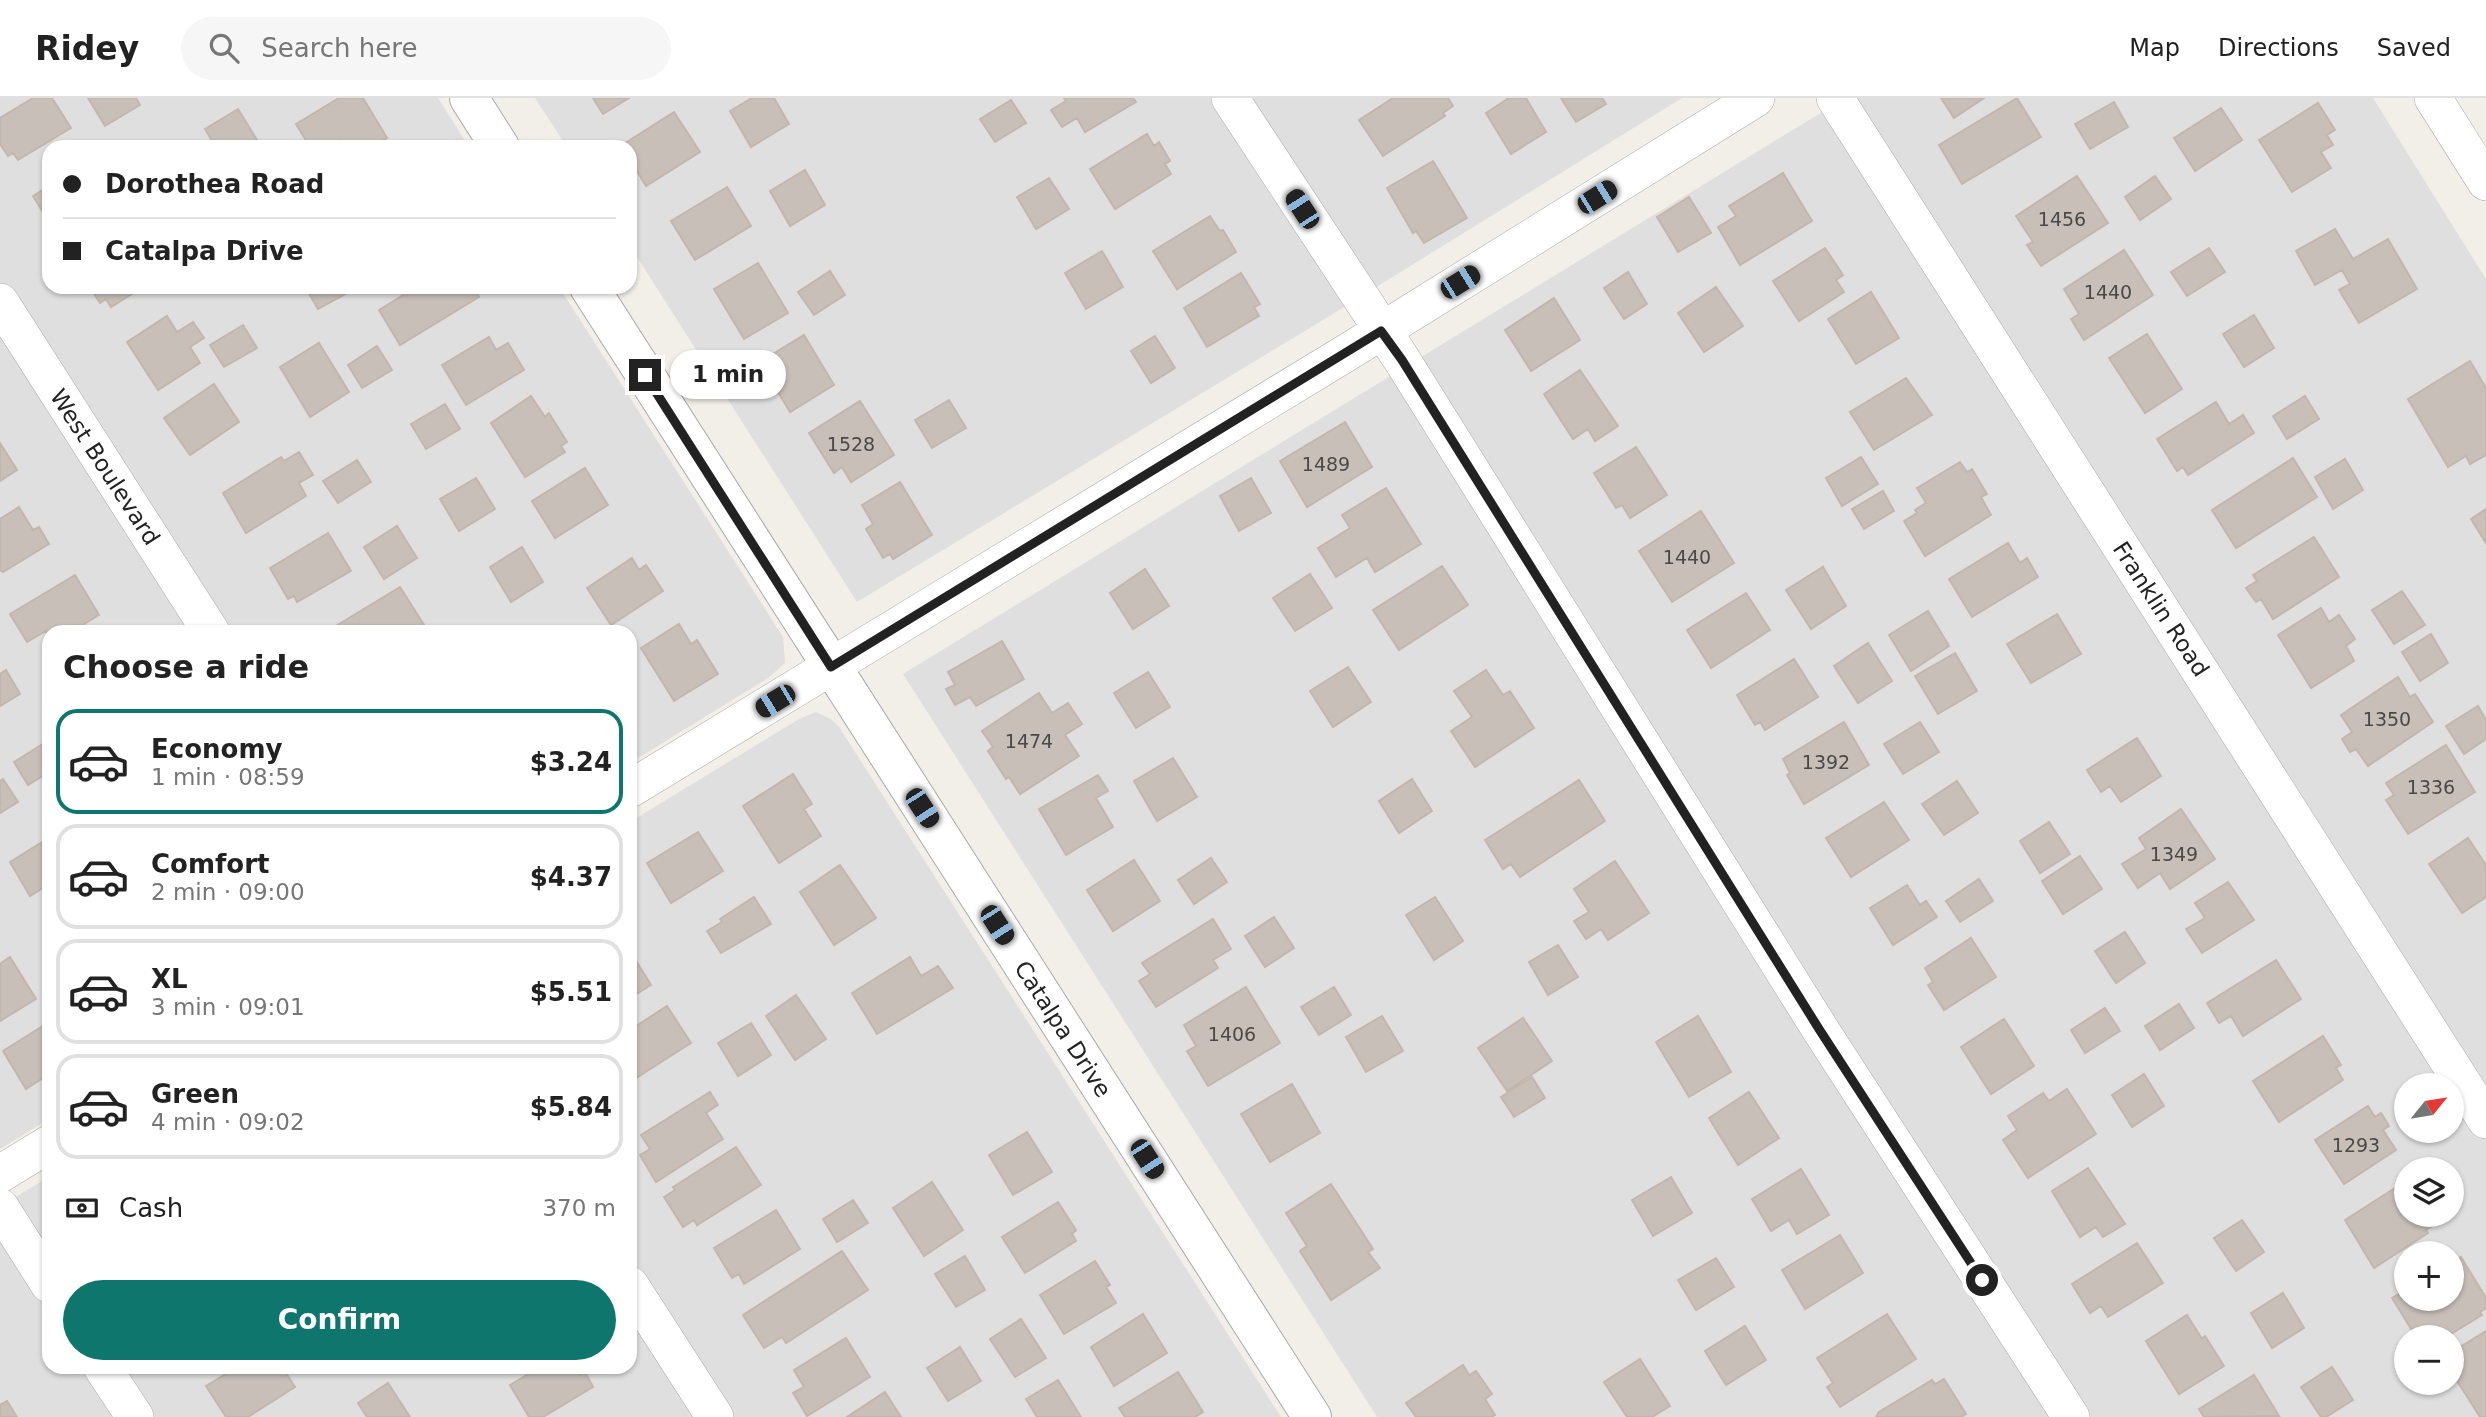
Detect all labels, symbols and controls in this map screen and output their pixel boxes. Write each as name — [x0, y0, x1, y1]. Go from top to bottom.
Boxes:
search box — [181, 17, 671, 80]
text: Ridey — [35, 29, 139, 68]
icon: search — [205, 29, 243, 67]
text: Search here — [261, 33, 417, 63]
text: Map — [2129, 34, 2180, 62]
text: Directions — [2218, 34, 2339, 62]
text: Saved — [2377, 34, 2451, 62]
text: Dorothea Road — [105, 169, 324, 199]
car — [1574, 177, 1621, 217]
car — [1282, 186, 1323, 232]
house number: 1456 — [2038, 208, 2086, 230]
text: Catalpa Drive — [105, 236, 304, 266]
car — [1437, 262, 1484, 302]
house number: 1440 — [2084, 281, 2132, 303]
callout: 1 min — [670, 350, 785, 400]
route end — [629, 359, 661, 391]
text: 1 min — [692, 361, 764, 387]
street label: West Boulevard — [45, 384, 165, 550]
house number: 1528 — [827, 433, 875, 455]
house number: 1489 — [1302, 453, 1350, 475]
street label: Franklin Road — [2108, 537, 2214, 681]
house number: 1440 — [1663, 546, 1711, 568]
text: Choose a ride — [63, 648, 309, 686]
car — [752, 681, 799, 721]
house number: 1350 — [2363, 708, 2411, 730]
icon: car — [67, 730, 130, 793]
house number: 1474 — [1005, 730, 1053, 752]
text: Economy — [151, 734, 282, 764]
text: $3.24 — [530, 747, 612, 777]
house number: 1392 — [1802, 751, 1850, 773]
text: 1 min · 08:59 — [151, 764, 305, 790]
house number: 1336 — [2407, 776, 2455, 798]
car — [902, 785, 943, 831]
house number: 1349 — [2150, 843, 2198, 865]
icon: car — [67, 845, 130, 908]
text: Comfort — [151, 849, 269, 879]
text: $4.37 — [530, 862, 612, 892]
text: 2 min · 09:00 — [151, 879, 305, 905]
car — [977, 902, 1018, 948]
street label: Catalpa Drive — [1009, 956, 1117, 1102]
icon: car — [67, 960, 130, 1023]
text: XL — [151, 964, 188, 994]
text: $5.51 — [530, 977, 612, 1007]
text: 3 min · 09:01 — [151, 994, 305, 1020]
house number: 1406 — [1208, 1023, 1256, 1045]
north arrow — [2394, 1073, 2464, 1143]
map controls — [2394, 1073, 2464, 1395]
icon: car — [67, 1075, 130, 1138]
text: Green — [151, 1079, 239, 1109]
text: $5.84 — [530, 1092, 612, 1122]
text: 4 min · 09:02 — [151, 1109, 305, 1135]
house number: 1293 — [2332, 1134, 2380, 1156]
car — [1127, 1136, 1168, 1182]
button: layers — [2394, 1157, 2464, 1227]
icon: cash — [63, 1189, 101, 1227]
text: Cash — [119, 1193, 183, 1223]
text: 370 m — [542, 1195, 616, 1221]
button: + — [2394, 1241, 2464, 1311]
route start — [1966, 1264, 1998, 1296]
button: Confirm — [63, 1280, 616, 1360]
button: − — [2394, 1325, 2464, 1395]

